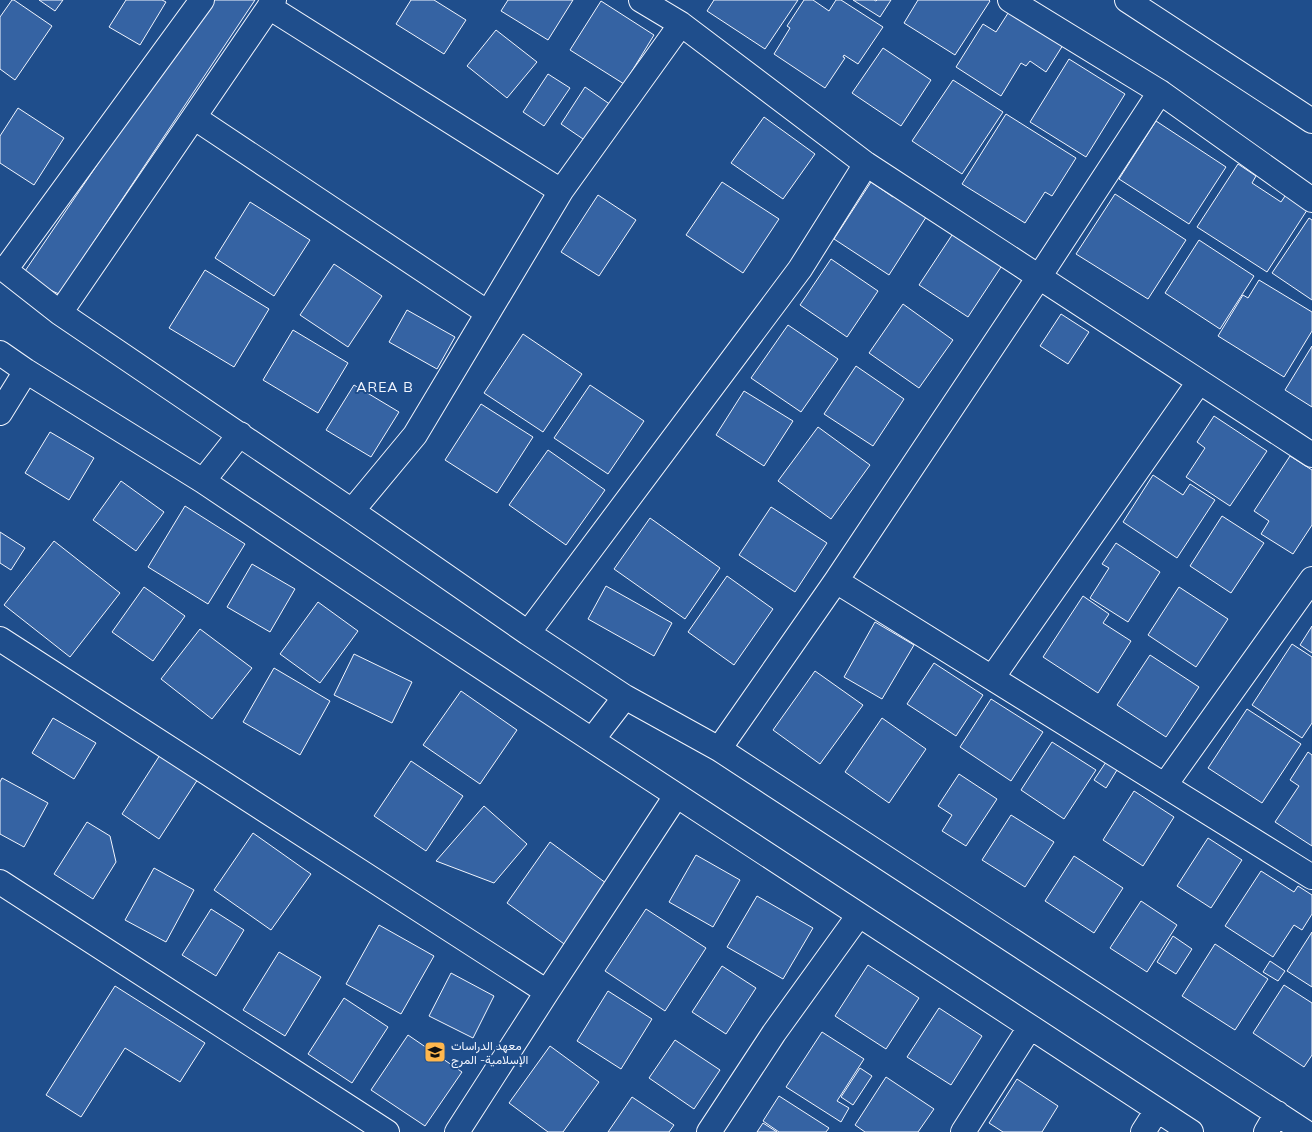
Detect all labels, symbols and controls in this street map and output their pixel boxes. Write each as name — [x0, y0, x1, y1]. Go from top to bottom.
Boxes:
district label: AREA B — [356, 378, 414, 396]
place label: معهد الدراسات الإسلامية- المرج — [451, 1038, 528, 1069]
school or university icon: معهد الدراسات الإسلامية- المرج — [423, 1040, 447, 1064]

